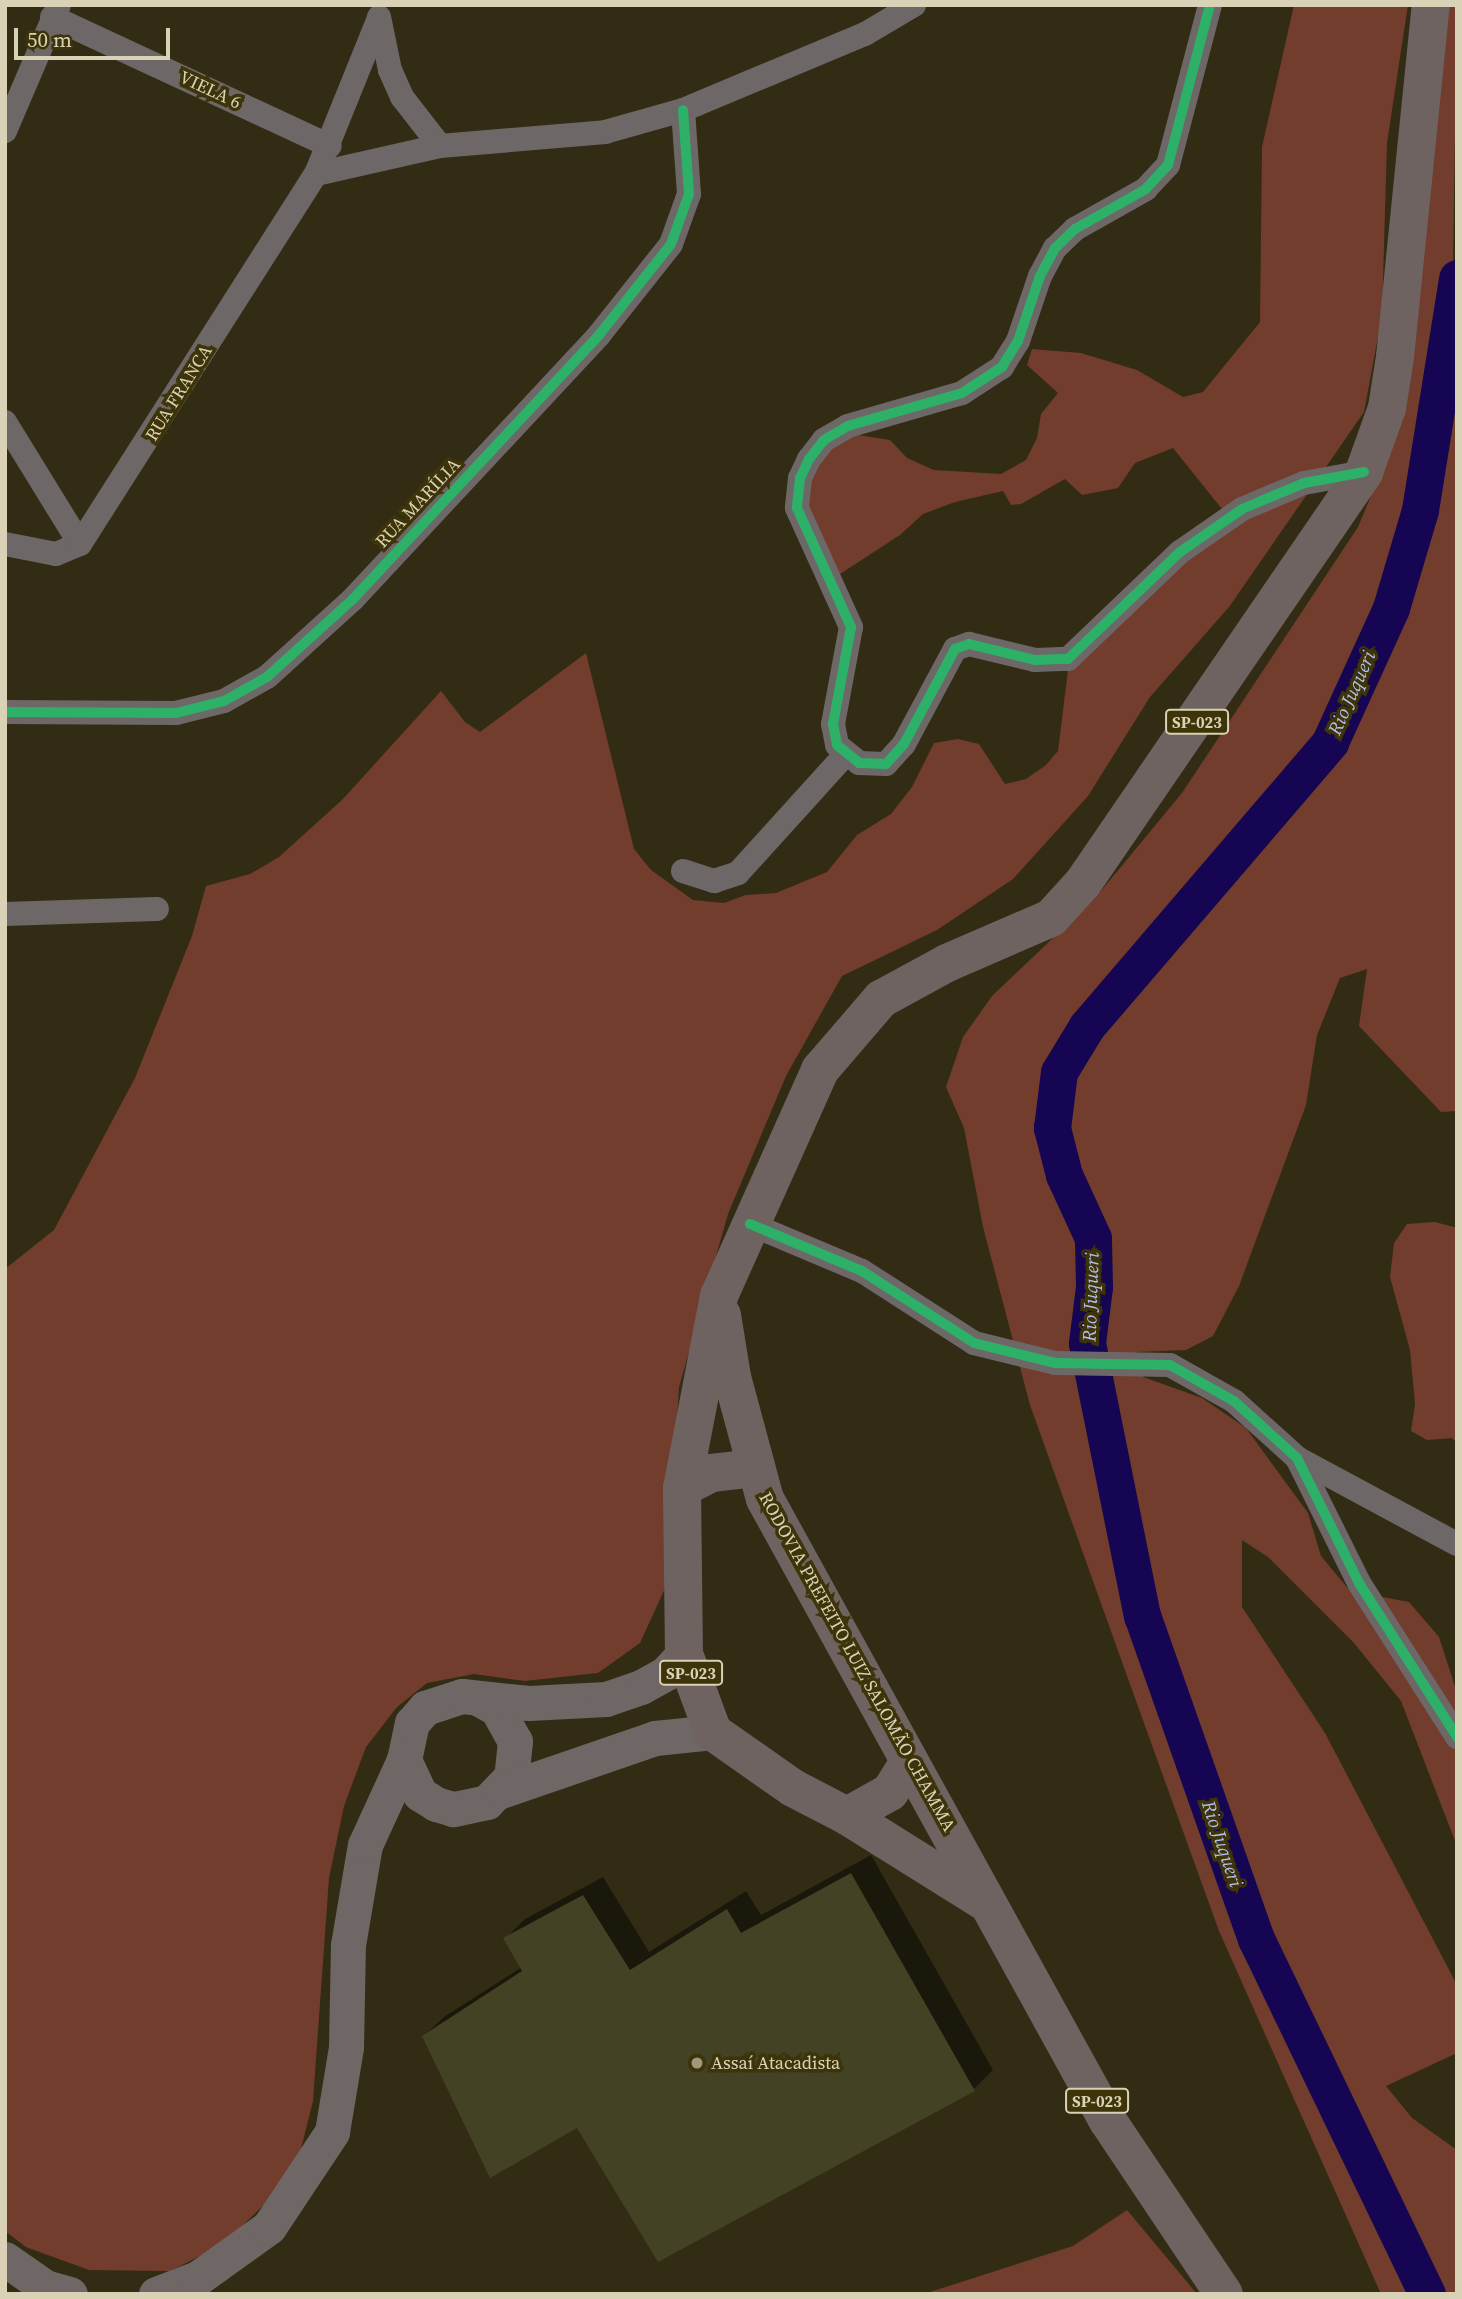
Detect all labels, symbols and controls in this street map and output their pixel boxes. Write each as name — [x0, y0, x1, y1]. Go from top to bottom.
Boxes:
scale bar — [18, 14, 173, 58]
text: 50 m — [27, 25, 72, 54]
street label: VIELA 6 — [176, 66, 244, 114]
street label: RUA FRANCA — [141, 341, 217, 445]
street label: RUA MARÍLIA — [371, 454, 465, 552]
water label: Rio Juqueri — [1323, 647, 1381, 739]
road number: SP-023 — [1164, 709, 1230, 734]
water label: Rio Juqueri — [1078, 1252, 1104, 1342]
street label: RODOVIA PREFEITO LUIZ SALOMÃO CHAMMA — [754, 1488, 960, 1836]
road number: SP-023 — [658, 1660, 724, 1686]
water label: Rio Juqueri — [1197, 1798, 1247, 1890]
place label: Assaí Atacadista — [711, 2052, 840, 2074]
marker: Assaí Atacadista — [689, 2055, 705, 2071]
road number: SP-023 — [1064, 2088, 1130, 2114]

